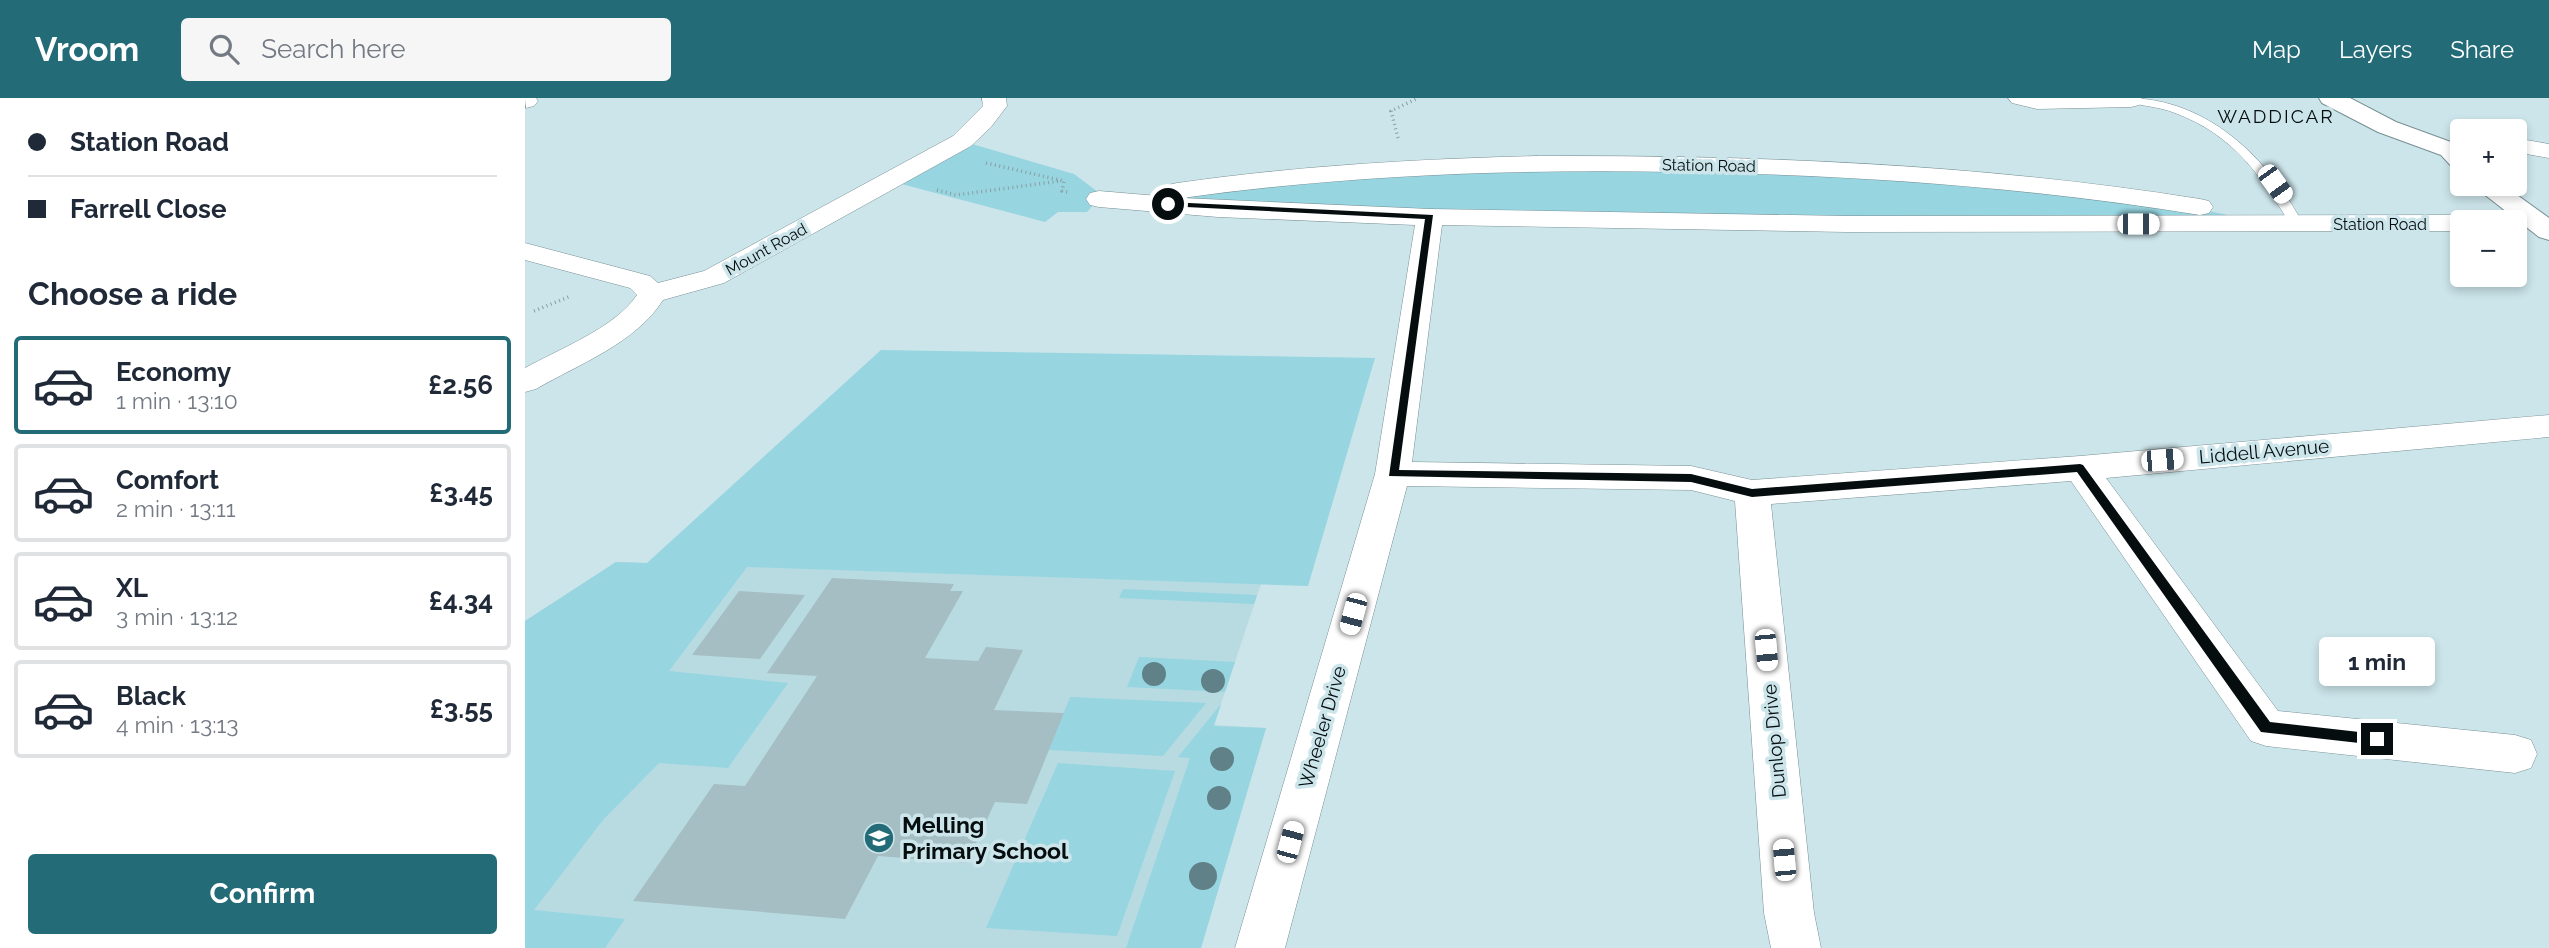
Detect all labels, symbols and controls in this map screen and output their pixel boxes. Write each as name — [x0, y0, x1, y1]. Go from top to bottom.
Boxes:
search box — [181, 18, 671, 81]
text: Vroom — [35, 30, 139, 69]
icon: search — [205, 30, 243, 68]
text: Search here — [261, 34, 406, 64]
text: Map — [2252, 35, 2301, 64]
text: Layers — [2339, 35, 2412, 64]
text: Share — [2450, 35, 2514, 64]
district label: WADDICAR — [2217, 105, 2335, 127]
map controls — [2450, 119, 2527, 287]
button: + — [2450, 119, 2527, 196]
text: Station Road — [70, 127, 229, 157]
street label: Station Road — [1662, 155, 1756, 176]
car — [2255, 161, 2296, 207]
route start — [1152, 188, 1184, 220]
text: Farrell Close — [70, 194, 227, 224]
button: − — [2450, 210, 2527, 287]
car — [2118, 214, 2160, 235]
street label: Station Road — [2333, 215, 2427, 234]
street label: Mount Road — [722, 219, 810, 280]
text: Choose a ride — [28, 275, 237, 312]
icon: car — [32, 354, 95, 417]
text: Economy — [116, 357, 231, 387]
text: £2.56 — [428, 370, 493, 400]
text: 1 min · 13:10 — [116, 387, 238, 414]
street label: Liddell Avenue — [2198, 434, 2330, 468]
car — [2141, 448, 2184, 472]
icon: car — [32, 462, 95, 525]
text: Comfort — [116, 465, 219, 495]
text: £3.45 — [429, 478, 493, 508]
text: 2 min · 13:11 — [116, 495, 236, 522]
icon: car — [32, 570, 95, 633]
text: XL — [116, 573, 148, 603]
text: £4.34 — [429, 586, 493, 616]
car — [1338, 591, 1369, 637]
text: 3 min · 13:12 — [116, 603, 238, 630]
car — [1754, 628, 1779, 672]
callout: 1 min — [2319, 638, 2435, 686]
text: 1 min — [2348, 648, 2406, 675]
street label: Wheeler Drive — [1294, 663, 1350, 791]
icon: car — [32, 678, 95, 741]
text: Black — [116, 681, 186, 711]
street label: Dunlop Drive — [1758, 683, 1790, 799]
text: £3.55 — [430, 694, 493, 724]
text: 4 min · 13:13 — [116, 711, 239, 738]
route end — [2361, 723, 2393, 755]
place label: Melling Primary School — [902, 811, 1069, 864]
car — [1275, 819, 1306, 865]
school or university icon: Melling Primary School — [862, 821, 896, 855]
car — [1772, 838, 1797, 882]
button: Confirm — [28, 854, 497, 934]

